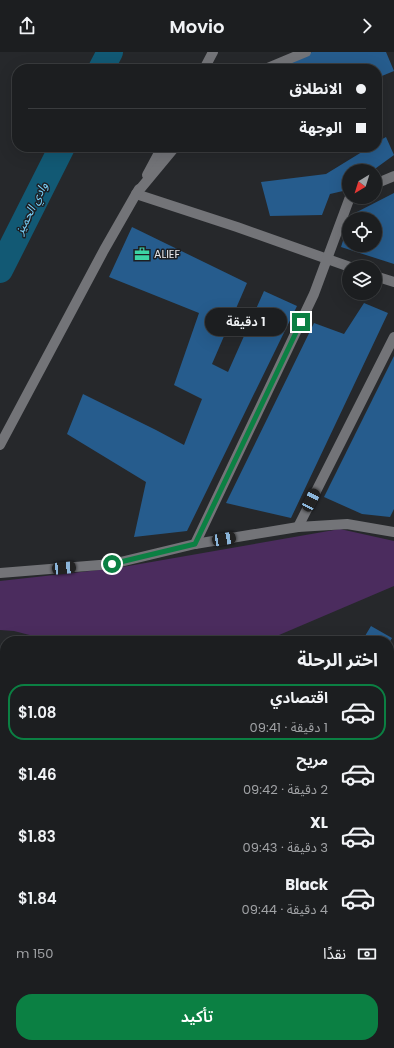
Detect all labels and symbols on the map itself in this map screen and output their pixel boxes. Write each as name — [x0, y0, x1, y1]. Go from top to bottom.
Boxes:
north arrow — [342, 164, 382, 204]
water label: وادي الحميز — [10, 178, 53, 239]
office icon: ALIEF — [133, 245, 151, 263]
place label: ALIEF — [154, 246, 181, 262]
callout: 1 دقيقة — [205, 308, 287, 336]
route end — [292, 313, 310, 331]
car — [300, 487, 322, 513]
car — [211, 531, 237, 547]
route start — [103, 555, 121, 573]
car — [52, 561, 76, 575]

